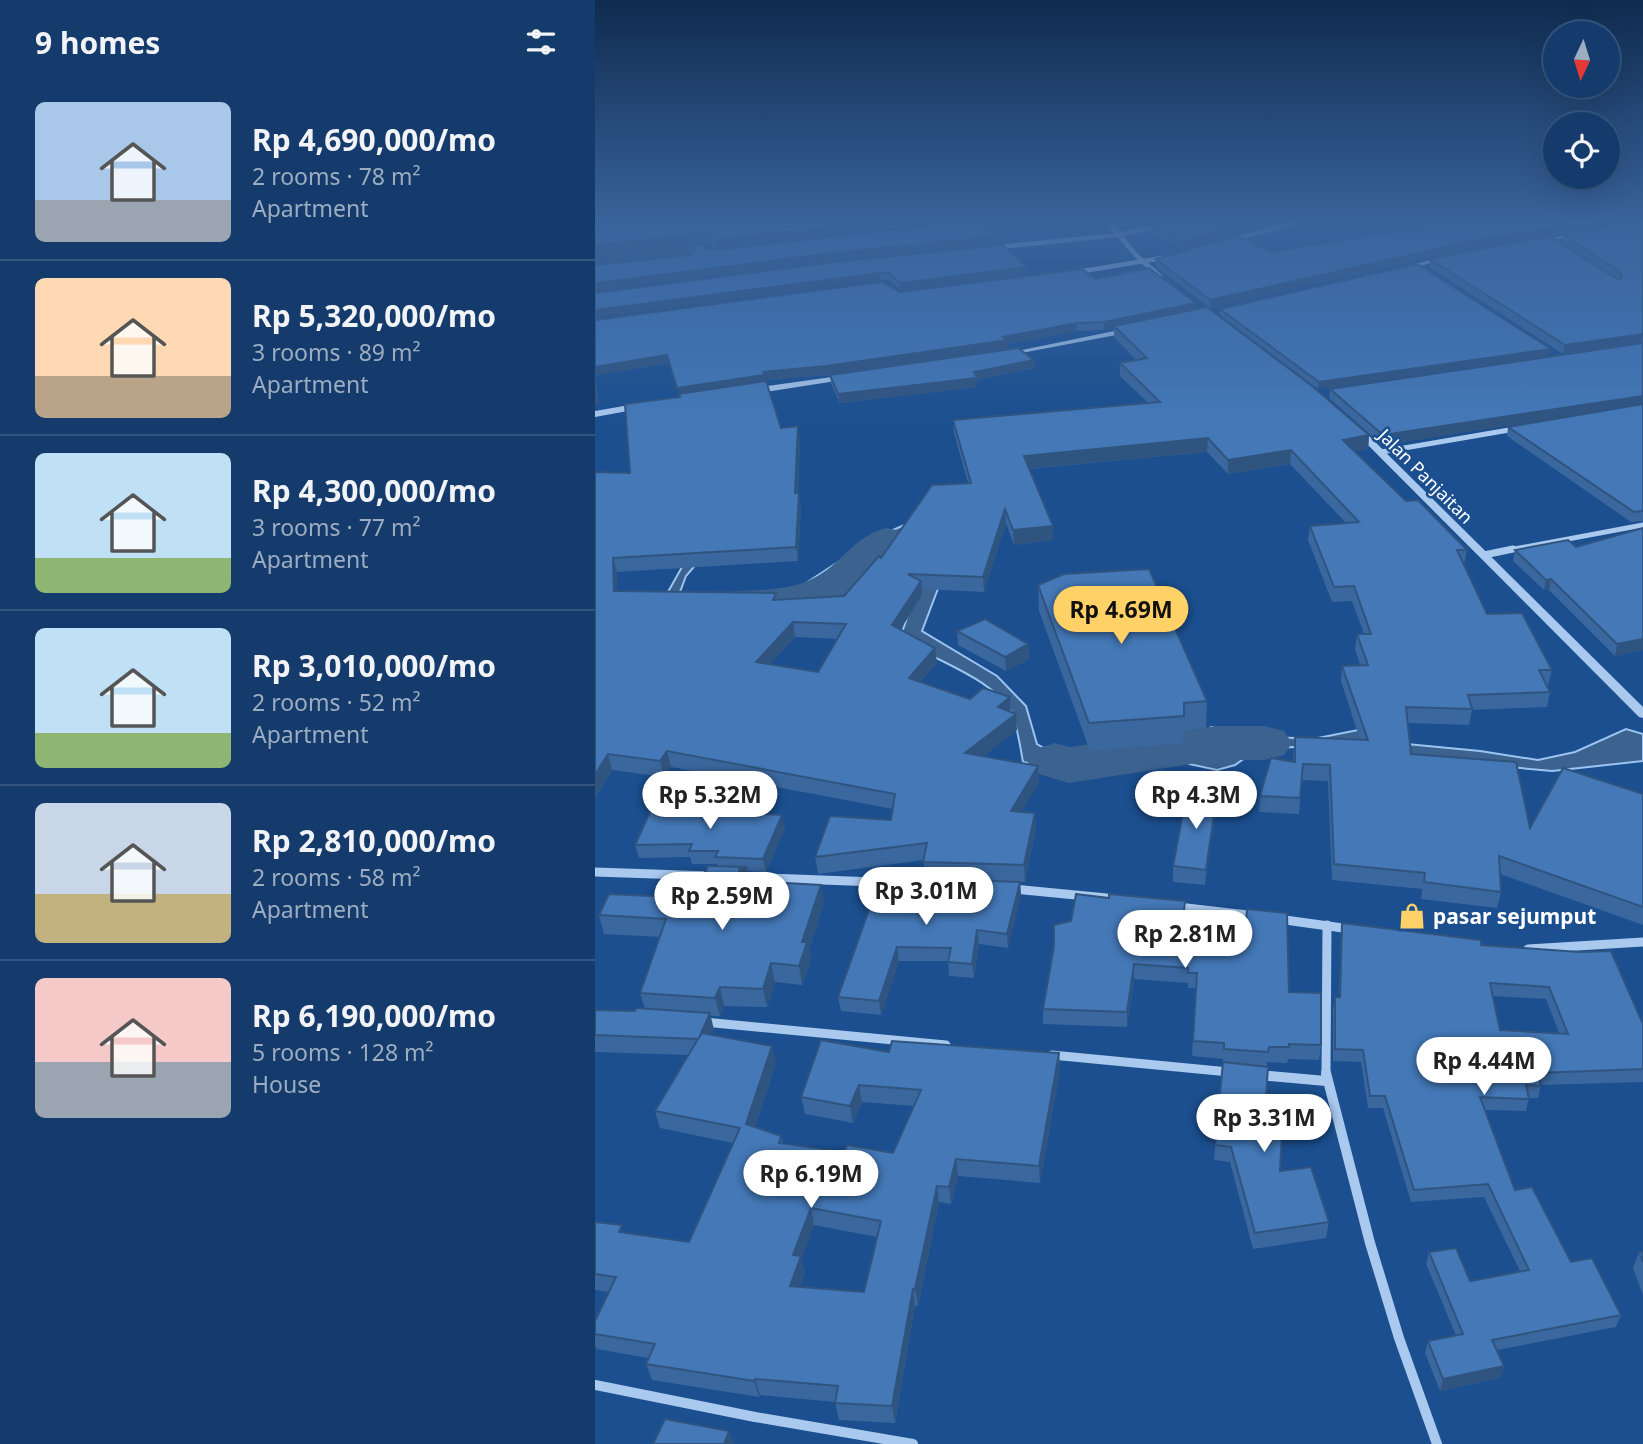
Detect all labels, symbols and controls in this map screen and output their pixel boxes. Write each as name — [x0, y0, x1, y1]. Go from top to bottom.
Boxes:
north arrow — [1543, 21, 1621, 98]
map controls — [1543, 21, 1620, 189]
text: 9 homes — [35, 22, 160, 63]
icon: filters — [522, 23, 560, 61]
button: locate — [1543, 112, 1620, 189]
text: Rp 4,690,000/mo — [252, 119, 496, 160]
icon: home — [91, 130, 175, 214]
text: 2 rooms · 78 m² — [252, 160, 421, 192]
text: Apartment — [252, 192, 369, 224]
text: Rp 5,320,000/mo — [252, 295, 496, 336]
icon: home — [91, 306, 175, 390]
text: 3 rooms · 89 m² — [252, 336, 421, 368]
text: Apartment — [252, 368, 369, 400]
street label: Jalan Panjaitan — [1372, 422, 1479, 529]
text: Rp 4,300,000/mo — [252, 470, 496, 511]
icon: home — [91, 481, 175, 565]
text: 3 rooms · 77 m² — [252, 511, 421, 543]
text: Apartment — [252, 543, 369, 575]
pin: Rp 4.69M — [1049, 586, 1193, 646]
text: Rp 4.69M — [1069, 593, 1173, 625]
text: Rp 3,010,000/mo — [252, 645, 496, 686]
icon: home — [91, 656, 175, 740]
text: 2 rooms · 52 m² — [252, 686, 421, 718]
text: Apartment — [252, 718, 369, 750]
pin: Rp 5.32M — [638, 772, 782, 831]
pin: Rp 4.3M — [1131, 772, 1261, 831]
text: Rp 5.32M — [658, 778, 762, 810]
text: Rp 4.3M — [1151, 778, 1241, 810]
text: Rp 2,810,000/mo — [252, 820, 496, 861]
icon: home — [91, 831, 175, 915]
text: 2 rooms · 58 m² — [252, 861, 421, 893]
pin: Rp 3.01M — [854, 867, 998, 927]
pin: Rp 2.59M — [650, 872, 794, 932]
text: Rp 3.01M — [874, 874, 978, 906]
text: Rp 2.59M — [670, 879, 774, 911]
text: Apartment — [252, 893, 369, 925]
shop icon: pasar sejumput — [1397, 901, 1427, 931]
place label: pasar sejumput — [1433, 902, 1596, 930]
pin: Rp 2.81M — [1113, 911, 1257, 970]
text: Rp 2.81M — [1133, 917, 1237, 949]
text: Rp 6,190,000/mo — [252, 995, 496, 1036]
icon: home — [91, 1006, 175, 1090]
text: 5 rooms · 128 m² — [252, 1036, 434, 1068]
pin: Rp 4.44M — [1412, 1038, 1556, 1097]
text: Rp 4.44M — [1432, 1044, 1536, 1076]
text: House — [252, 1068, 321, 1100]
pin: Rp 3.31M — [1192, 1094, 1336, 1154]
text: Rp 3.31M — [1212, 1101, 1316, 1133]
pin: Rp 6.19M — [739, 1150, 883, 1210]
text: Rp 6.19M — [759, 1157, 863, 1189]

